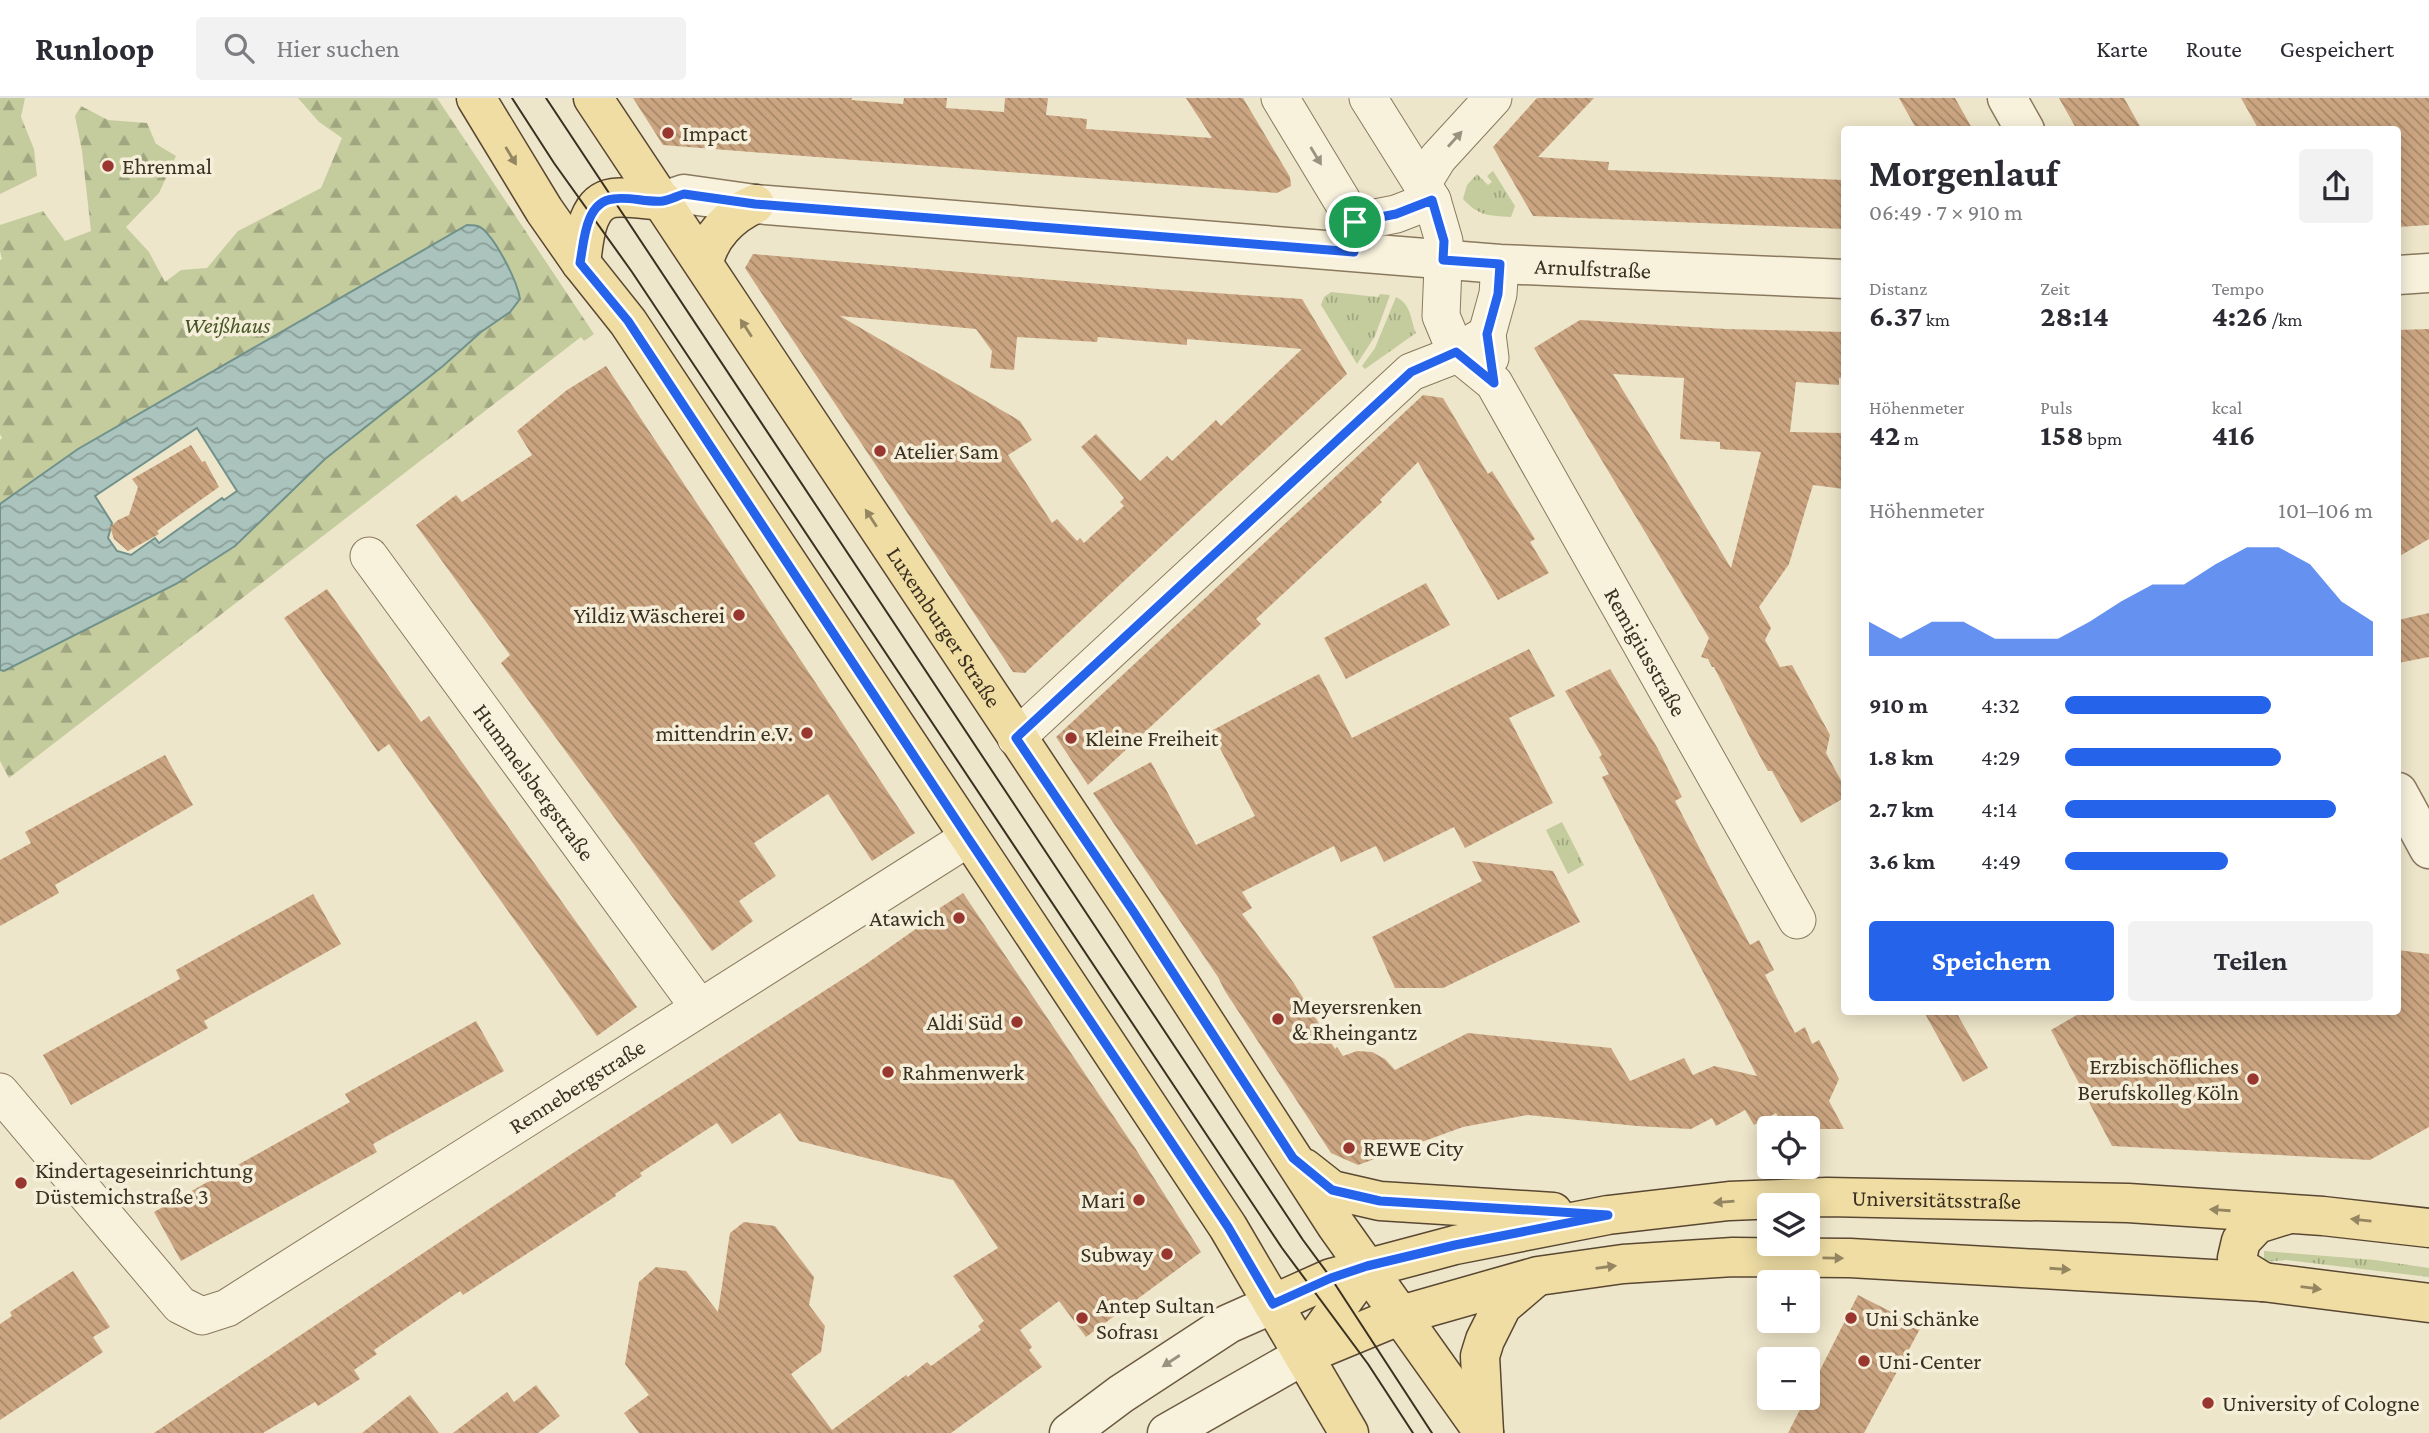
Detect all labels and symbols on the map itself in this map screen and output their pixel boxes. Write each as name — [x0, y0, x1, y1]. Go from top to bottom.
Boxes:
place label: Impact — [682, 120, 748, 146]
marker: Impact — [660, 125, 676, 141]
one-way arrow — [1447, 131, 1463, 148]
one-way arrow — [505, 147, 517, 166]
one-way arrow — [1309, 147, 1322, 166]
place label: Ehrenmal — [122, 153, 212, 179]
marker: Ehrenmal — [100, 158, 116, 174]
pin — [1325, 192, 1385, 252]
street label: Arnulfstraße — [1534, 253, 1651, 284]
park label: Weißhaus — [184, 312, 271, 338]
one-way arrow — [740, 318, 753, 337]
place label: Atelier Sam — [894, 438, 999, 464]
marker: Atelier Sam — [872, 443, 888, 459]
one-way arrow — [865, 508, 878, 527]
street label: Luxemburger Straße — [882, 542, 1007, 712]
street label: Remigiusstraße — [1599, 583, 1692, 721]
place label: Yildiz Wäscherei — [574, 602, 725, 628]
marker: Yildiz Wäscherei — [731, 607, 747, 623]
street label: Hummelsbergstraße — [468, 698, 600, 866]
place label: mittendrin e.V. — [655, 720, 793, 746]
marker: mittendrin e.V. — [799, 725, 815, 741]
place label: Kleine Freiheit — [1085, 725, 1219, 751]
marker: Kleine Freiheit — [1063, 730, 1079, 746]
place label: Atawich — [869, 905, 945, 931]
marker: Atawich — [951, 910, 967, 926]
place label: Meyersrenken & Rheingantz — [1292, 993, 1422, 1045]
place label: Aldi Süd — [926, 1009, 1003, 1035]
marker: Meyersrenken & Rheingantz — [1270, 1011, 1286, 1027]
marker: Aldi Süd — [1009, 1014, 1025, 1030]
street label: Rennebergstraße — [504, 1033, 650, 1139]
place label: Erzbischöfliches Berufskolleg Köln — [2078, 1053, 2239, 1105]
place label: Rahmenwerk — [902, 1059, 1024, 1085]
marker: Rahmenwerk — [880, 1064, 896, 1080]
marker: Erzbischöfliches Berufskolleg Köln — [2245, 1071, 2261, 1087]
place label: REWE City — [1363, 1135, 1464, 1161]
marker: REWE City — [1341, 1140, 1357, 1156]
place label: Kindertageseinrichtung Düstemichstraße 3 — [35, 1157, 253, 1209]
marker: Kindertageseinrichtung Düstemichstraße 3 — [13, 1175, 29, 1191]
street label: Universitätsstraße — [1851, 1184, 2021, 1214]
place label: Mari — [1081, 1187, 1125, 1213]
marker: Mari — [1131, 1192, 1147, 1208]
one-way arrow — [1713, 1197, 1735, 1208]
one-way arrow — [2209, 1204, 2231, 1215]
one-way arrow — [2350, 1214, 2372, 1225]
place label: Subway — [1080, 1241, 1153, 1267]
marker: Subway — [1159, 1246, 1175, 1262]
one-way arrow — [1822, 1252, 1844, 1264]
one-way arrow — [1595, 1261, 1617, 1272]
one-way arrow — [2049, 1264, 2071, 1275]
one-way arrow — [2300, 1283, 2322, 1294]
place label: Antep Sultan Sofrası — [1096, 1292, 1215, 1344]
place label: Uni Schänke — [1865, 1305, 1979, 1331]
marker: Antep Sultan Sofrası — [1074, 1310, 1090, 1326]
marker: Uni Schänke — [1843, 1310, 1859, 1326]
place label: Uni-Center — [1878, 1348, 1981, 1374]
marker: Uni-Center — [1856, 1353, 1872, 1369]
one-way arrow — [1161, 1355, 1180, 1368]
place label: University of Cologne — [2222, 1390, 2420, 1416]
marker: University of Cologne — [2200, 1395, 2216, 1411]

